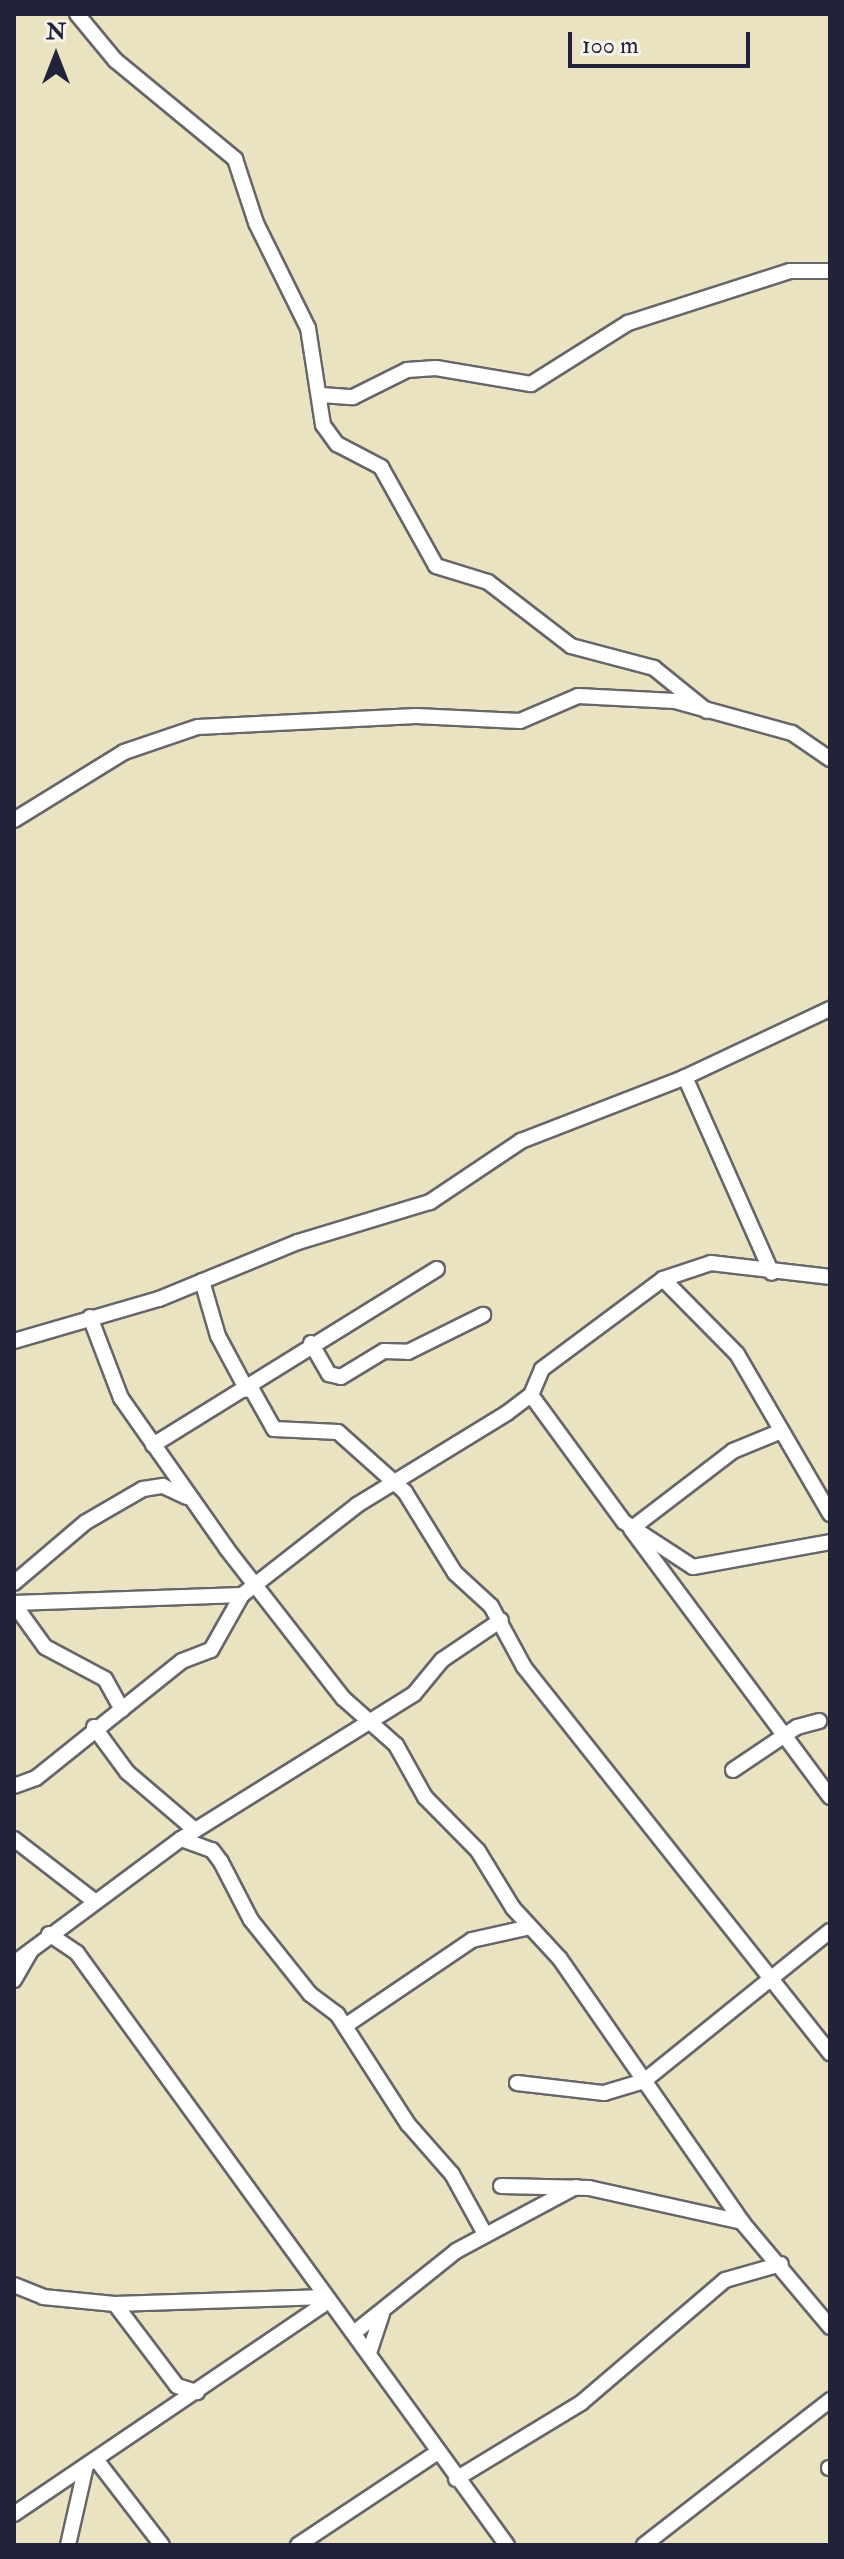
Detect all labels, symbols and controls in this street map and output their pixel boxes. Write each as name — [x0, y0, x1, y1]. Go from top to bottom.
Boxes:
north arrow — [16, 16, 96, 96]
scale bar — [572, 16, 754, 66]
text: N — [46, 18, 66, 46]
text: 100 m — [582, 30, 639, 61]

